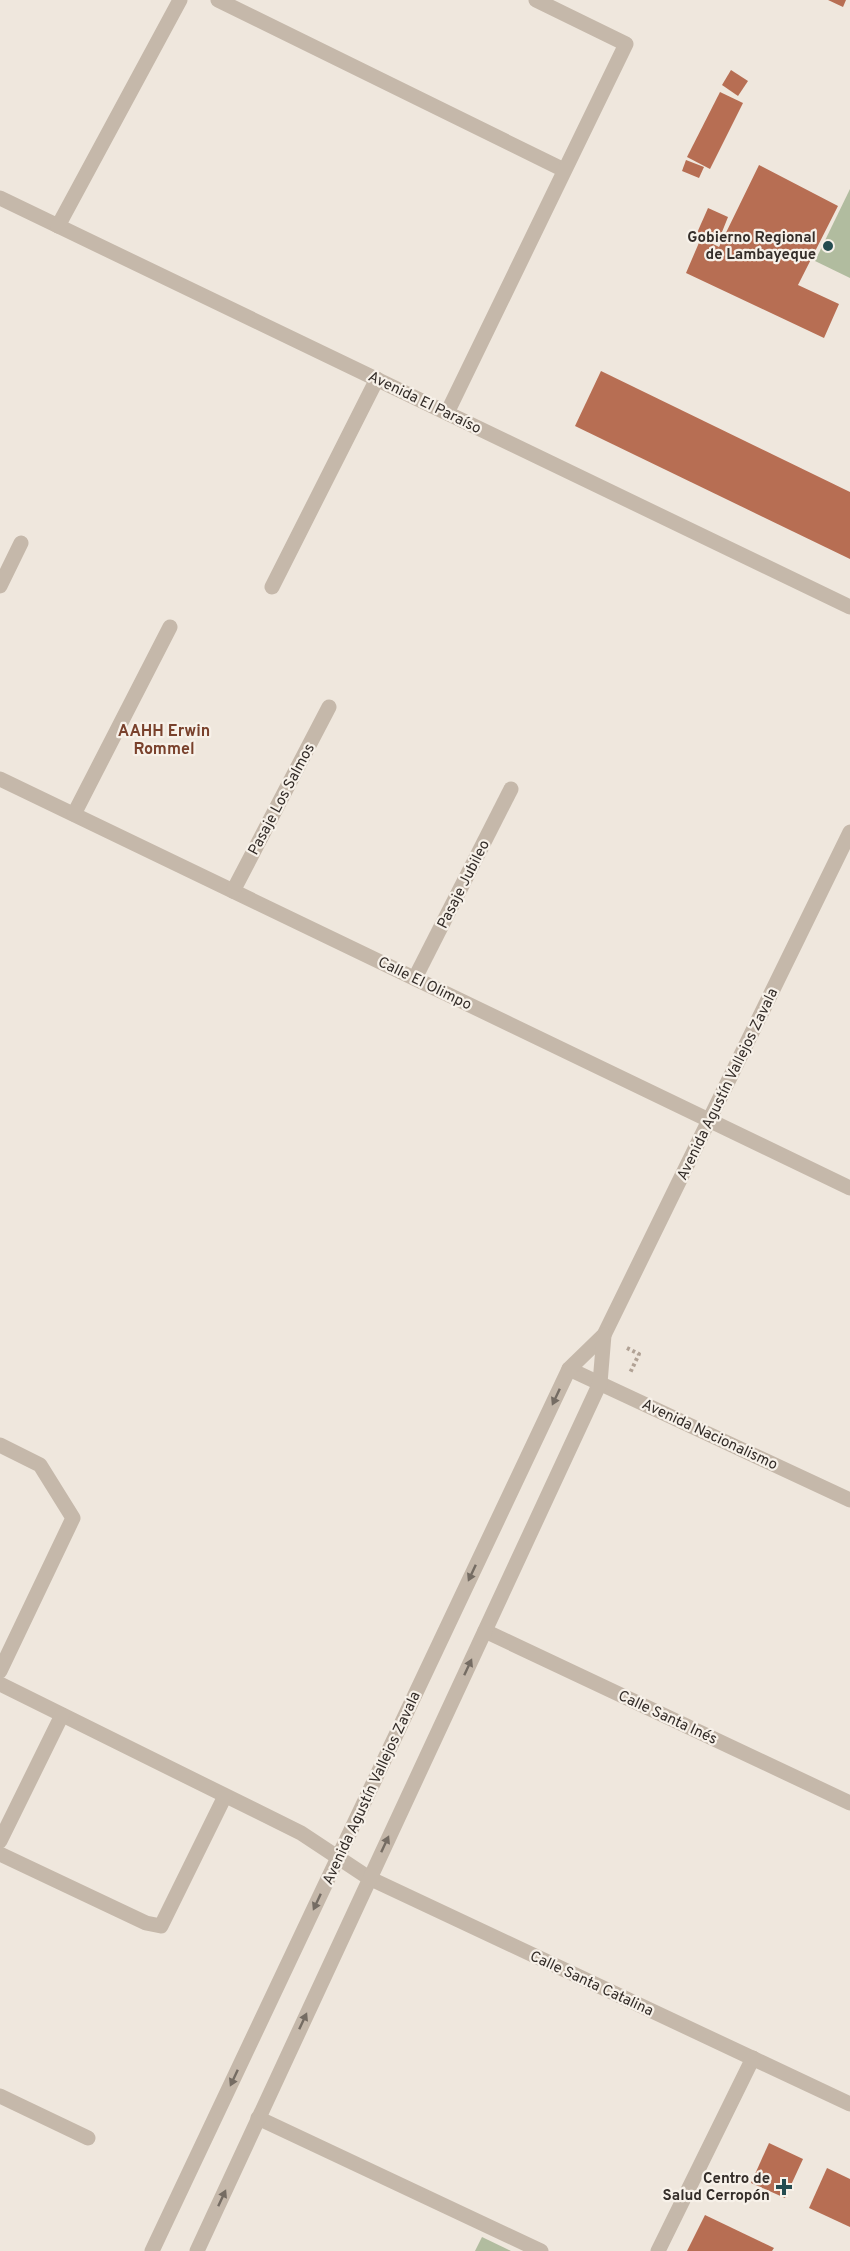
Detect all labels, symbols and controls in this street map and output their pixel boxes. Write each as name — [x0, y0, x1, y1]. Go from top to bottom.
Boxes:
place label: Gobierno Regional de Lambayeque — [687, 229, 816, 265]
marker: Gobierno Regional de Lambayeque — [821, 239, 835, 253]
street label: Avenida El Paraíso — [365, 368, 484, 439]
district label: AAHH Erwin Rommel — [118, 722, 210, 760]
street label: Pasaje Los Salmos — [245, 741, 320, 859]
street label: Pasaje Jubileo — [434, 837, 495, 932]
street label: Calle El Olimpo — [374, 953, 474, 1015]
street label: Avenida Agustín Vallejos Zavala — [674, 986, 783, 1184]
one-way arrow — [551, 1389, 560, 1406]
street label: Avenida Nacionalismo — [638, 1396, 780, 1475]
one-way arrow — [468, 1565, 477, 1582]
one-way arrow — [464, 1659, 473, 1676]
street label: Calle Santa Inés — [615, 1687, 720, 1750]
street label: Avenida Agustín Vallejos Zavala — [319, 1689, 426, 1888]
one-way arrow — [381, 1835, 390, 1852]
one-way arrow — [312, 1893, 321, 1910]
street label: Calle Santa Catalina — [527, 1947, 656, 2021]
one-way arrow — [299, 2012, 308, 2029]
one-way arrow — [229, 2069, 238, 2086]
place label: Centro de Salud Cerropón — [663, 2170, 770, 2206]
marker: Centro de Salud Cerropón — [775, 2178, 793, 2196]
one-way arrow — [217, 2189, 226, 2206]

